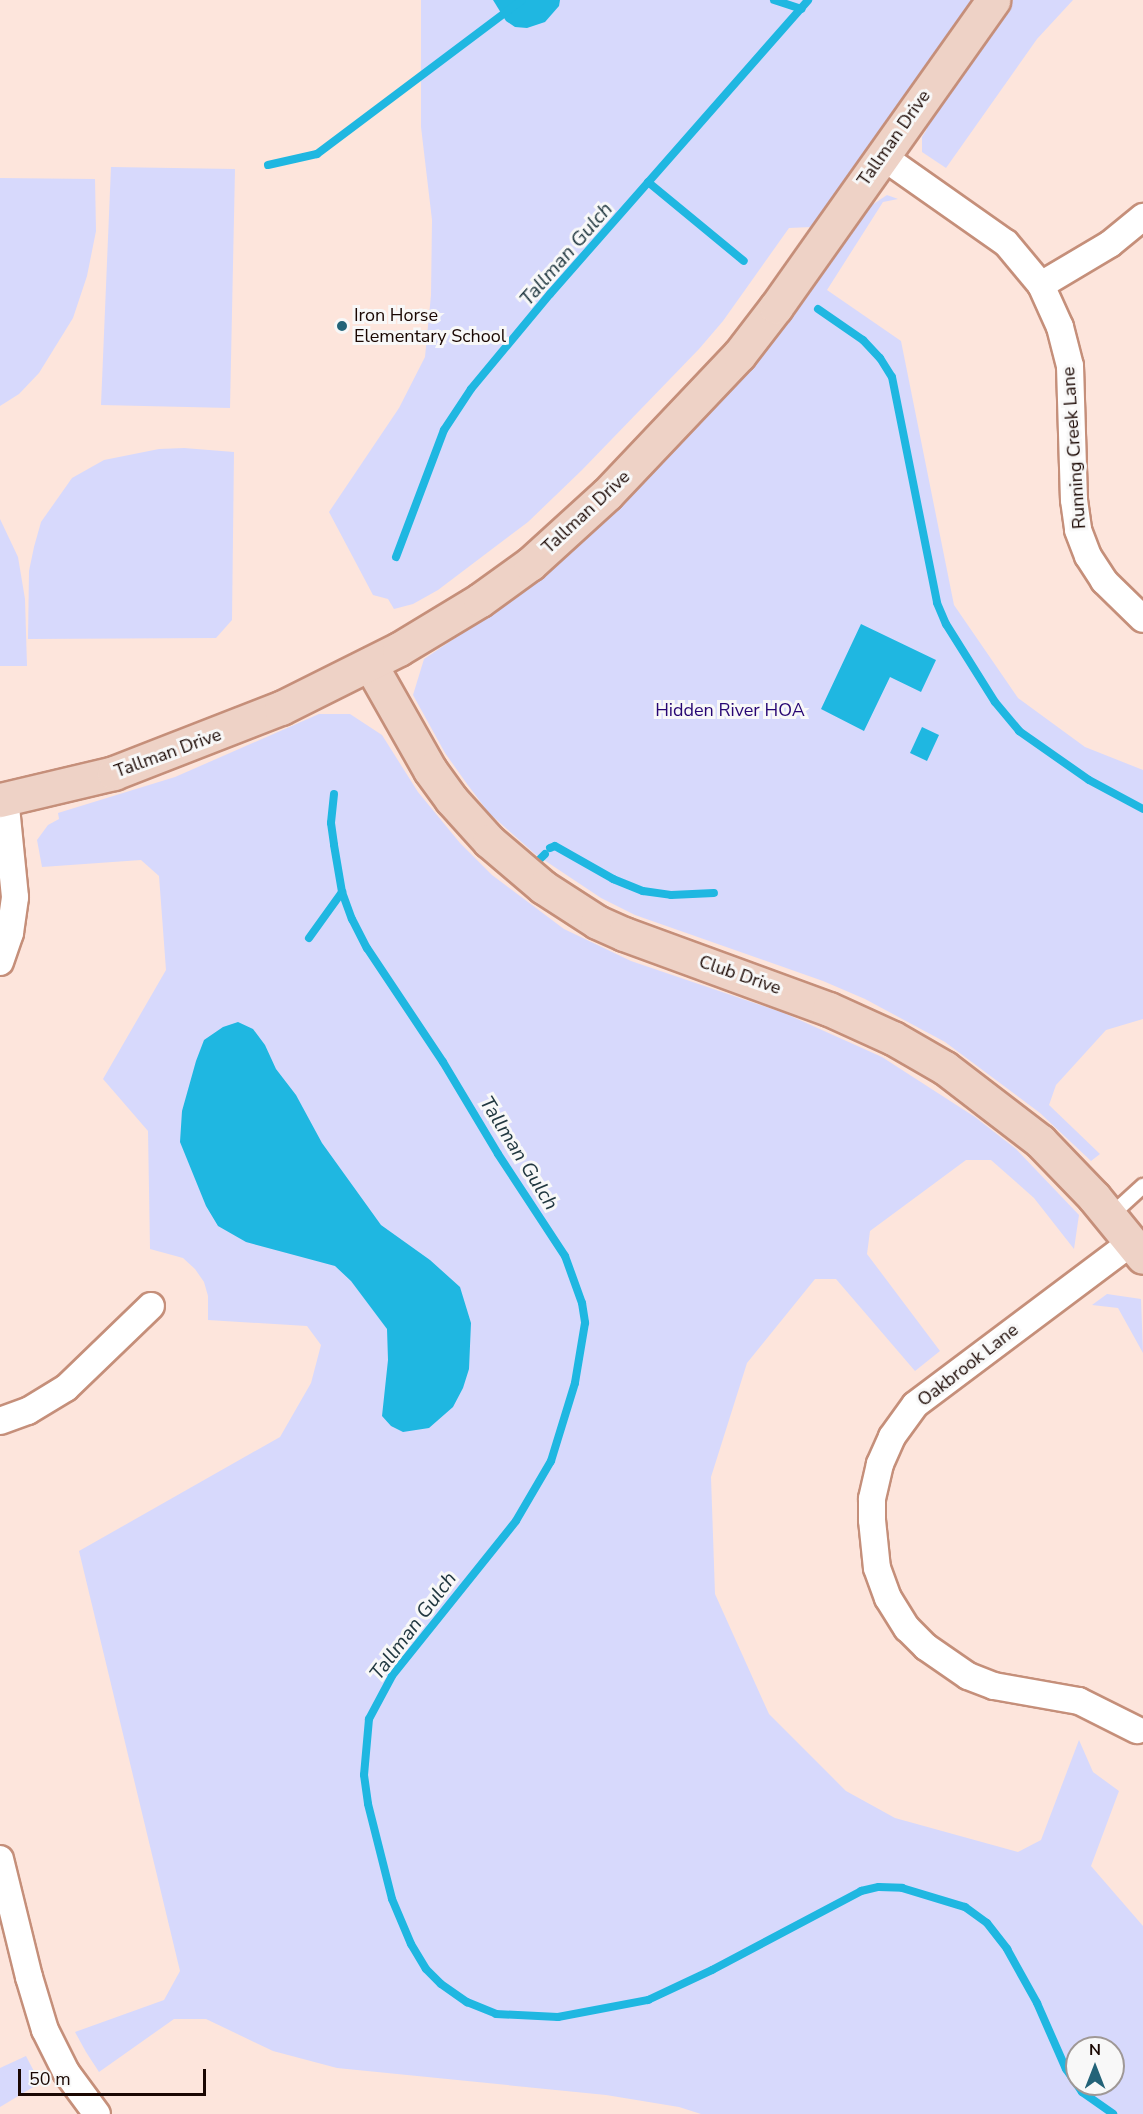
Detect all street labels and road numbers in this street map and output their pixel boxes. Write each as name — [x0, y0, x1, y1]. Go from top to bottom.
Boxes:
street label: Tallman Drive — [853, 86, 935, 190]
street label: Running Creek Lane — [1058, 366, 1090, 530]
street label: Tallman Drive — [538, 466, 634, 558]
street label: Tallman Drive — [112, 724, 224, 782]
street label: Club Drive — [696, 951, 784, 999]
street label: Oakbrook Lane — [913, 1319, 1023, 1411]

